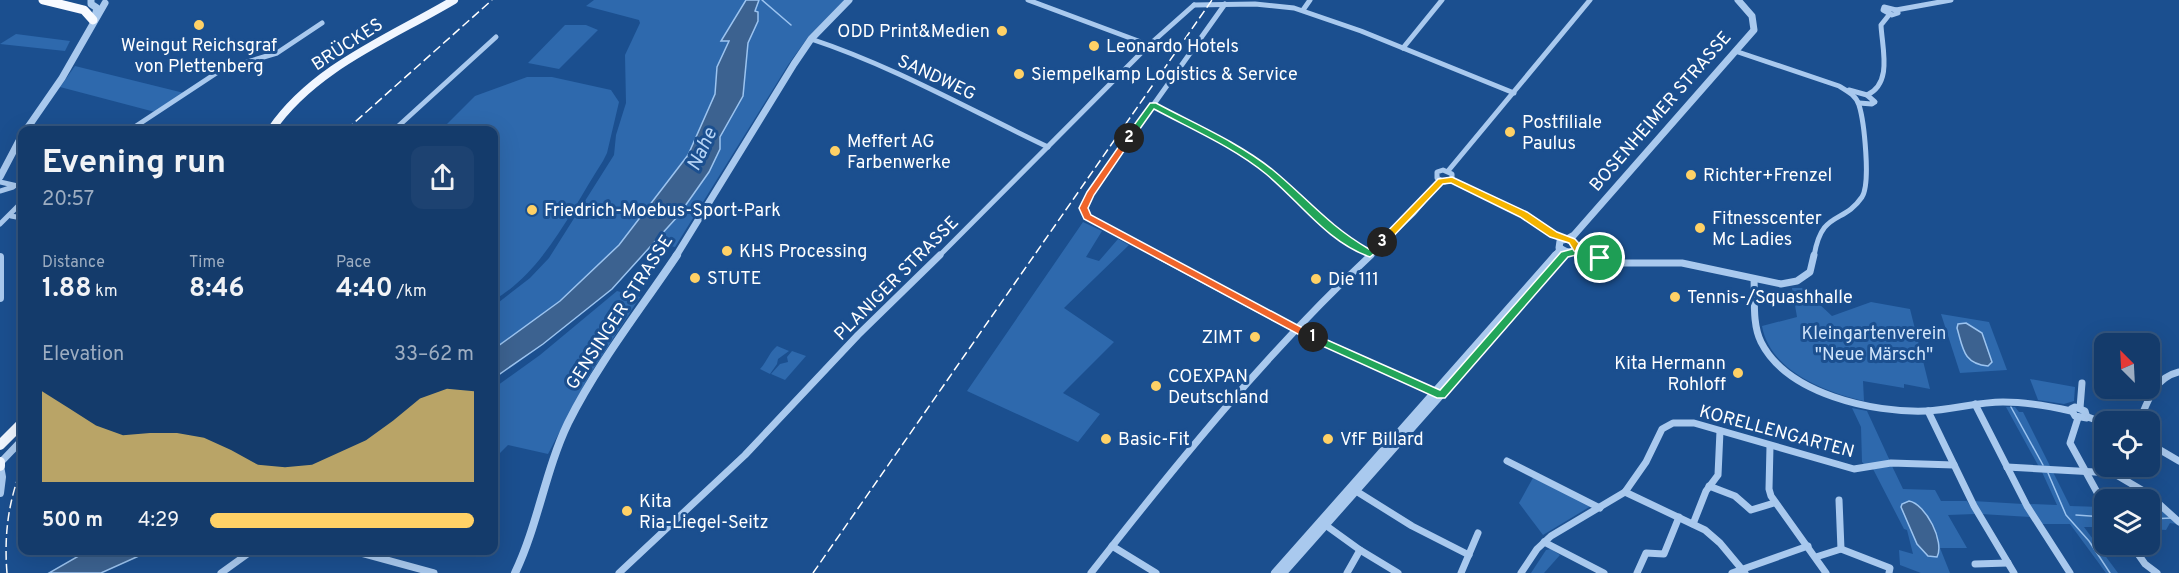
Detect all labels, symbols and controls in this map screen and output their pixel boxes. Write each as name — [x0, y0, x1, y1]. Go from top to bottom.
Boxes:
street label: BRÜCKES — [307, 12, 388, 77]
marker: Weingut Reichsgraf von Plettenberg — [192, 18, 206, 32]
place label: ODD Print&Medien — [837, 21, 990, 44]
marker: ODD Print&Medien — [995, 24, 1009, 38]
street label: BOSENHEIMER STRASSE — [1585, 27, 1737, 197]
place label: Weingut Reichsgraf von Plettenberg — [121, 35, 277, 79]
place label: Leonardo Hotels — [1106, 36, 1239, 59]
marker: Leonardo Hotels — [1087, 39, 1101, 53]
street label: SANDWEG — [893, 50, 979, 107]
place label: Siempelkamp Logistics & Service — [1031, 64, 1298, 87]
marker: Siempelkamp Logistics & Service — [1012, 67, 1026, 81]
place label: Postfiliale Paulus — [1522, 112, 1602, 156]
pin: 2 — [1114, 123, 1144, 153]
water label: Nahe — [682, 124, 724, 176]
marker: Postfiliale Paulus — [1503, 125, 1517, 139]
text: 2 — [1124, 128, 1134, 148]
place label: Meffert AG Farbenwerke — [847, 131, 951, 175]
text: Evening run — [42, 143, 226, 185]
marker: Meffert AG Farbenwerke — [828, 144, 842, 158]
button: share — [411, 146, 474, 209]
place label: Richter+Frenzel — [1703, 165, 1832, 188]
marker: Richter+Frenzel — [1684, 168, 1698, 182]
text: 20:57 — [42, 187, 94, 213]
place label: Friedrich-Moebus-Sport-Park — [544, 200, 781, 223]
marker: Friedrich-Moebus-Sport-Park — [525, 203, 539, 217]
place label: Fitnesscenter Mc Ladies — [1712, 208, 1822, 252]
street label: PLANIGER STRASSE — [830, 212, 964, 346]
marker: Fitnesscenter Mc Ladies — [1693, 221, 1707, 235]
pin: 3 — [1367, 227, 1397, 257]
street label: GENSINGER STRASSE — [562, 231, 679, 395]
text: 3 — [1377, 232, 1387, 252]
pin — [1574, 232, 1625, 283]
place label: KHS Processing — [739, 241, 867, 264]
icon: arrive — [1583, 241, 1616, 274]
marker: KHS Processing — [720, 244, 734, 258]
text: Distance — [42, 253, 105, 273]
text: Time — [189, 253, 225, 273]
text: Pace — [336, 253, 371, 273]
place label: STUTE — [707, 268, 762, 291]
place label: Die 111 — [1328, 269, 1379, 292]
marker: STUTE — [688, 271, 702, 285]
marker: Die 111 — [1309, 272, 1323, 286]
text: 1.88 — [42, 273, 92, 306]
text: 8:46 — [189, 273, 244, 306]
text: 4:40 — [336, 273, 393, 306]
text: km — [92, 282, 117, 302]
text: /km — [393, 282, 426, 302]
place label: Tennis-/Squashhalle — [1687, 287, 1853, 310]
marker: Tennis-/Squashhalle — [1668, 290, 1682, 304]
pin: 1 — [1298, 322, 1328, 352]
park label: Kleingartenverein "Neue Märsch" — [1801, 323, 1947, 367]
place label: ZIMT — [1201, 327, 1243, 350]
text: 1 — [1310, 327, 1316, 347]
marker: ZIMT — [1248, 330, 1262, 344]
north arrow — [2094, 333, 2160, 399]
map controls — [2094, 333, 2160, 555]
text: Elevation — [42, 342, 124, 368]
text: 33–62 m — [394, 342, 474, 368]
place label: Kita Hermann Rohloff — [1614, 353, 1726, 397]
place label: COEXPAN Deutschland — [1168, 366, 1269, 410]
marker: Kita Hermann Rohloff — [1731, 366, 1745, 380]
marker: COEXPAN Deutschland — [1149, 379, 1163, 393]
street label: KORELLENGARTEN — [1696, 401, 1857, 464]
button: locate — [2094, 411, 2160, 477]
place label: Basic-Fit — [1118, 429, 1190, 452]
place label: VfF Billard — [1340, 429, 1424, 452]
marker: Basic-Fit — [1099, 432, 1113, 446]
marker: VfF Billard — [1321, 432, 1335, 446]
button: layers — [2094, 489, 2160, 555]
place label: Kita Ria-Liegel-Seitz — [639, 491, 768, 535]
marker: Kita Ria-Liegel-Seitz — [620, 504, 634, 518]
text: 500 m — [42, 508, 103, 534]
text: 4:29 — [138, 508, 179, 534]

